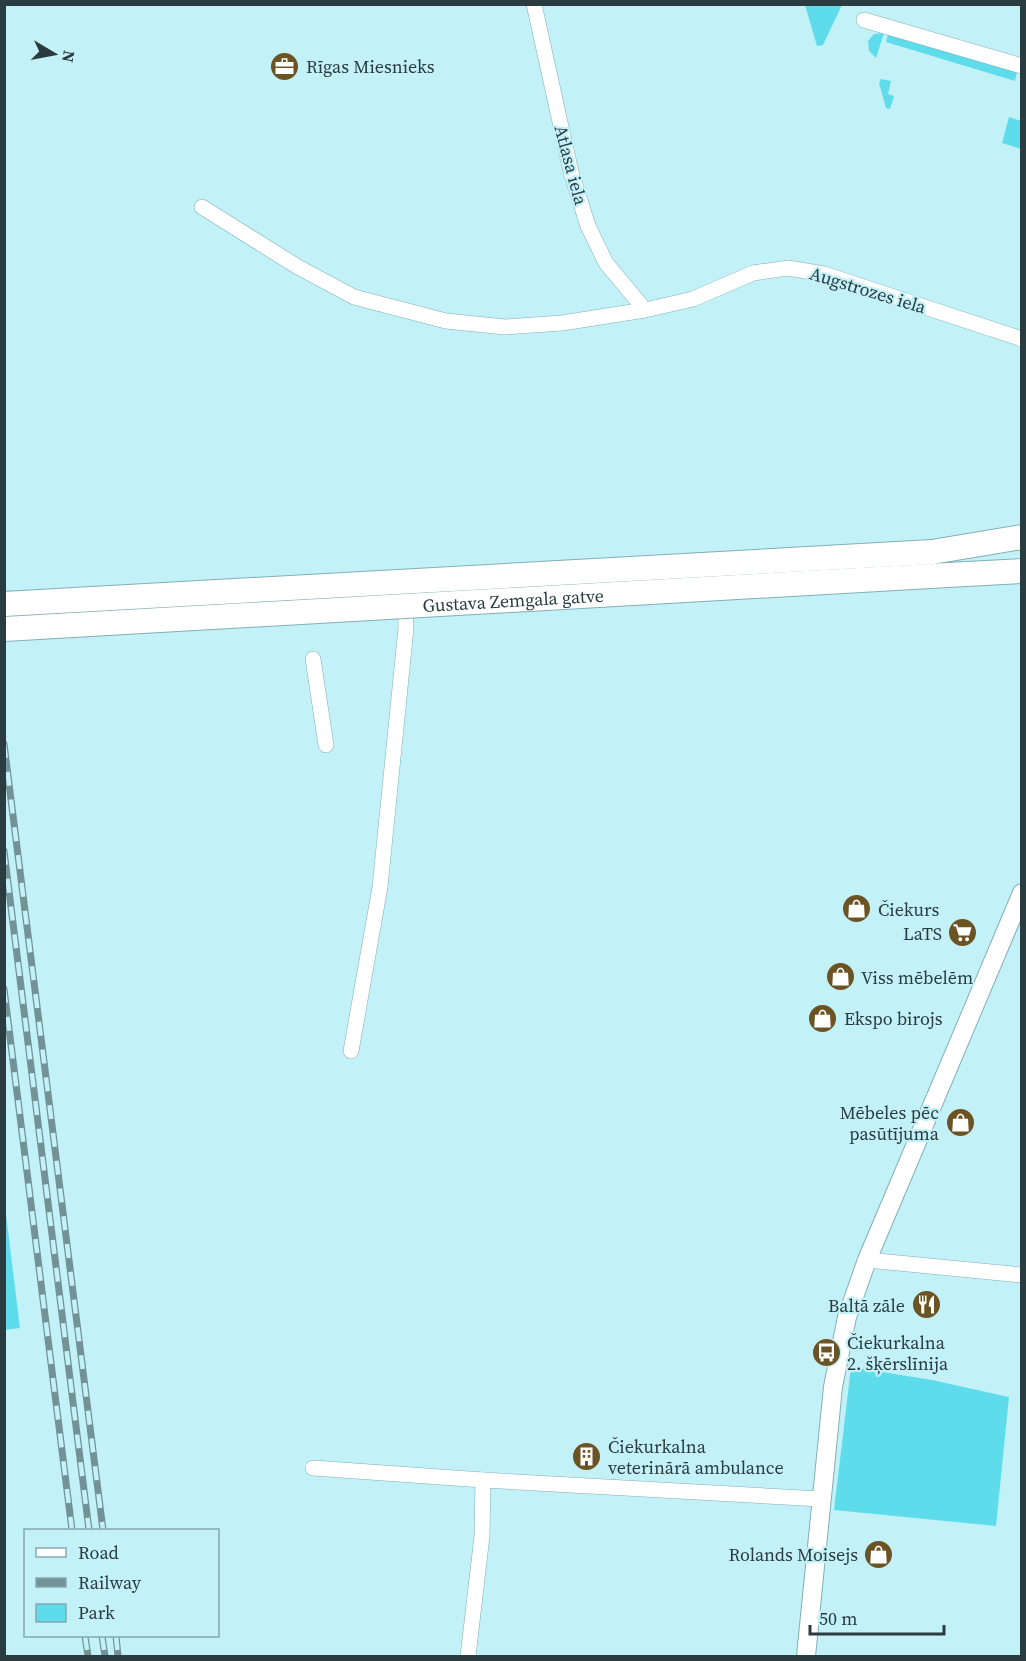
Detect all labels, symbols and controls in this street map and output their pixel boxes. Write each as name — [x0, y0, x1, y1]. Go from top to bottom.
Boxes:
north arrow — [24, 24, 84, 84]
text: N — [57, 49, 81, 65]
office icon: Rīgas Miesnieks — [269, 50, 301, 82]
place label: Rīgas Miesnieks — [306, 54, 435, 79]
street label: Atlasa iela — [548, 122, 594, 208]
street label: Augstrozes iela — [807, 260, 930, 320]
street label: Gustava Zemgala gatve — [422, 582, 605, 618]
shop icon: Čiekurs — [841, 893, 873, 925]
place label: Čiekurs — [878, 897, 939, 922]
supermarket icon: LaTS — [947, 917, 979, 949]
place label: LaTS — [903, 921, 942, 946]
shop icon: Viss mēbelēm — [824, 961, 856, 993]
place label: Viss mēbelēm — [861, 965, 973, 990]
shop icon: Ekspo birojs — [807, 1002, 839, 1034]
place label: Ekspo birojs — [844, 1006, 943, 1031]
place label: Mēbeles pēc pasūtījuma — [840, 1100, 940, 1146]
shop icon: Mēbeles pēc pasūtījuma — [944, 1106, 976, 1138]
restaurant icon: Baltā zāle — [910, 1289, 942, 1321]
place label: Baltā zāle — [828, 1293, 905, 1318]
place label: Čiekurkalna 2. šķērslīnija — [847, 1330, 949, 1376]
bus stop icon: Čiekurkalna 2. šķērslīnija — [810, 1336, 842, 1368]
place label: Čiekurkalna veterinārā ambulance — [608, 1434, 784, 1480]
building icon: Čiekurkalna veterinārā ambulance — [571, 1440, 603, 1472]
legend — [24, 1529, 219, 1637]
shop icon: Rolands Moisejs — [863, 1538, 895, 1570]
text: Road — [78, 1540, 119, 1565]
place label: Rolands Moisejs — [728, 1542, 858, 1567]
text: Railway — [78, 1570, 142, 1595]
scale bar — [810, 1598, 944, 1636]
text: Park — [78, 1600, 115, 1625]
text: 50 m — [819, 1606, 857, 1631]

